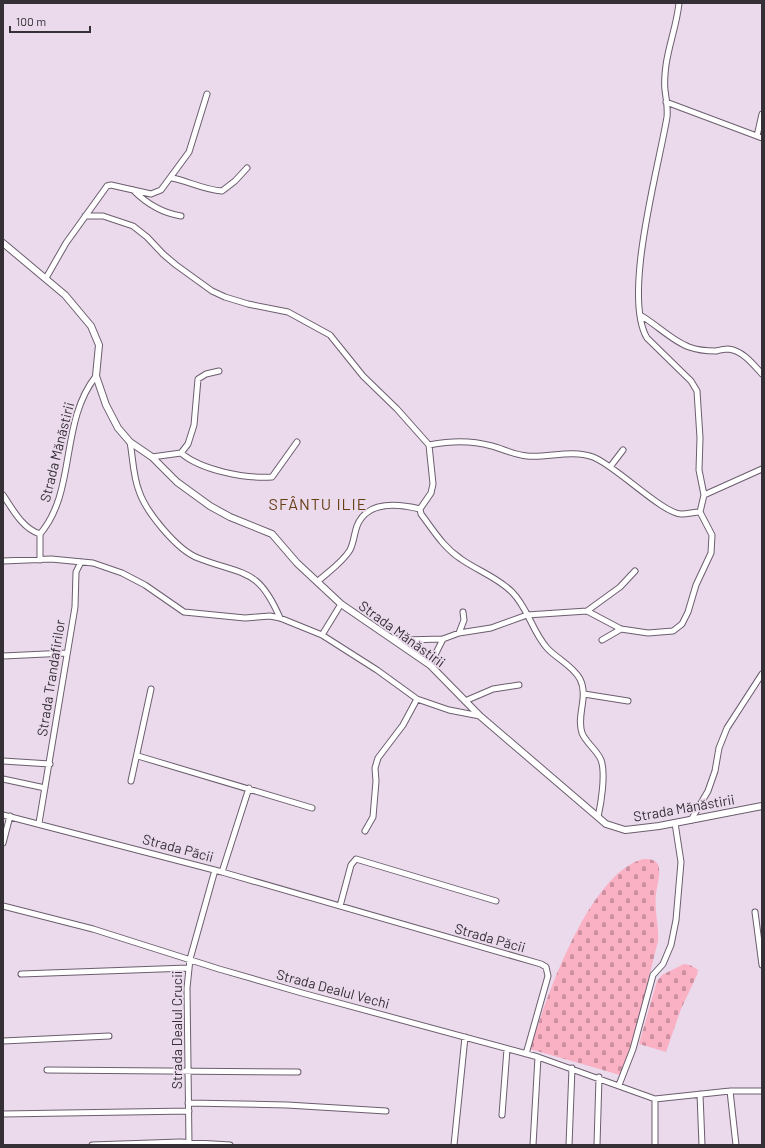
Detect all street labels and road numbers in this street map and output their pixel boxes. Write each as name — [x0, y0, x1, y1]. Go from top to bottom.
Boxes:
street label: Strada Mănăstirii — [36, 400, 77, 504]
street label: Strada Mănăstirii — [356, 597, 449, 671]
street label: Strada Trandafirilor — [33, 618, 68, 738]
street label: Strada Mănăstirii — [632, 790, 736, 825]
street label: Strada Păcii — [141, 830, 215, 865]
street label: Strada Păcii — [453, 919, 527, 956]
street label: Strada Dealul Vechi — [275, 965, 392, 1012]
street label: Strada Dealul Crucii — [168, 971, 185, 1089]

